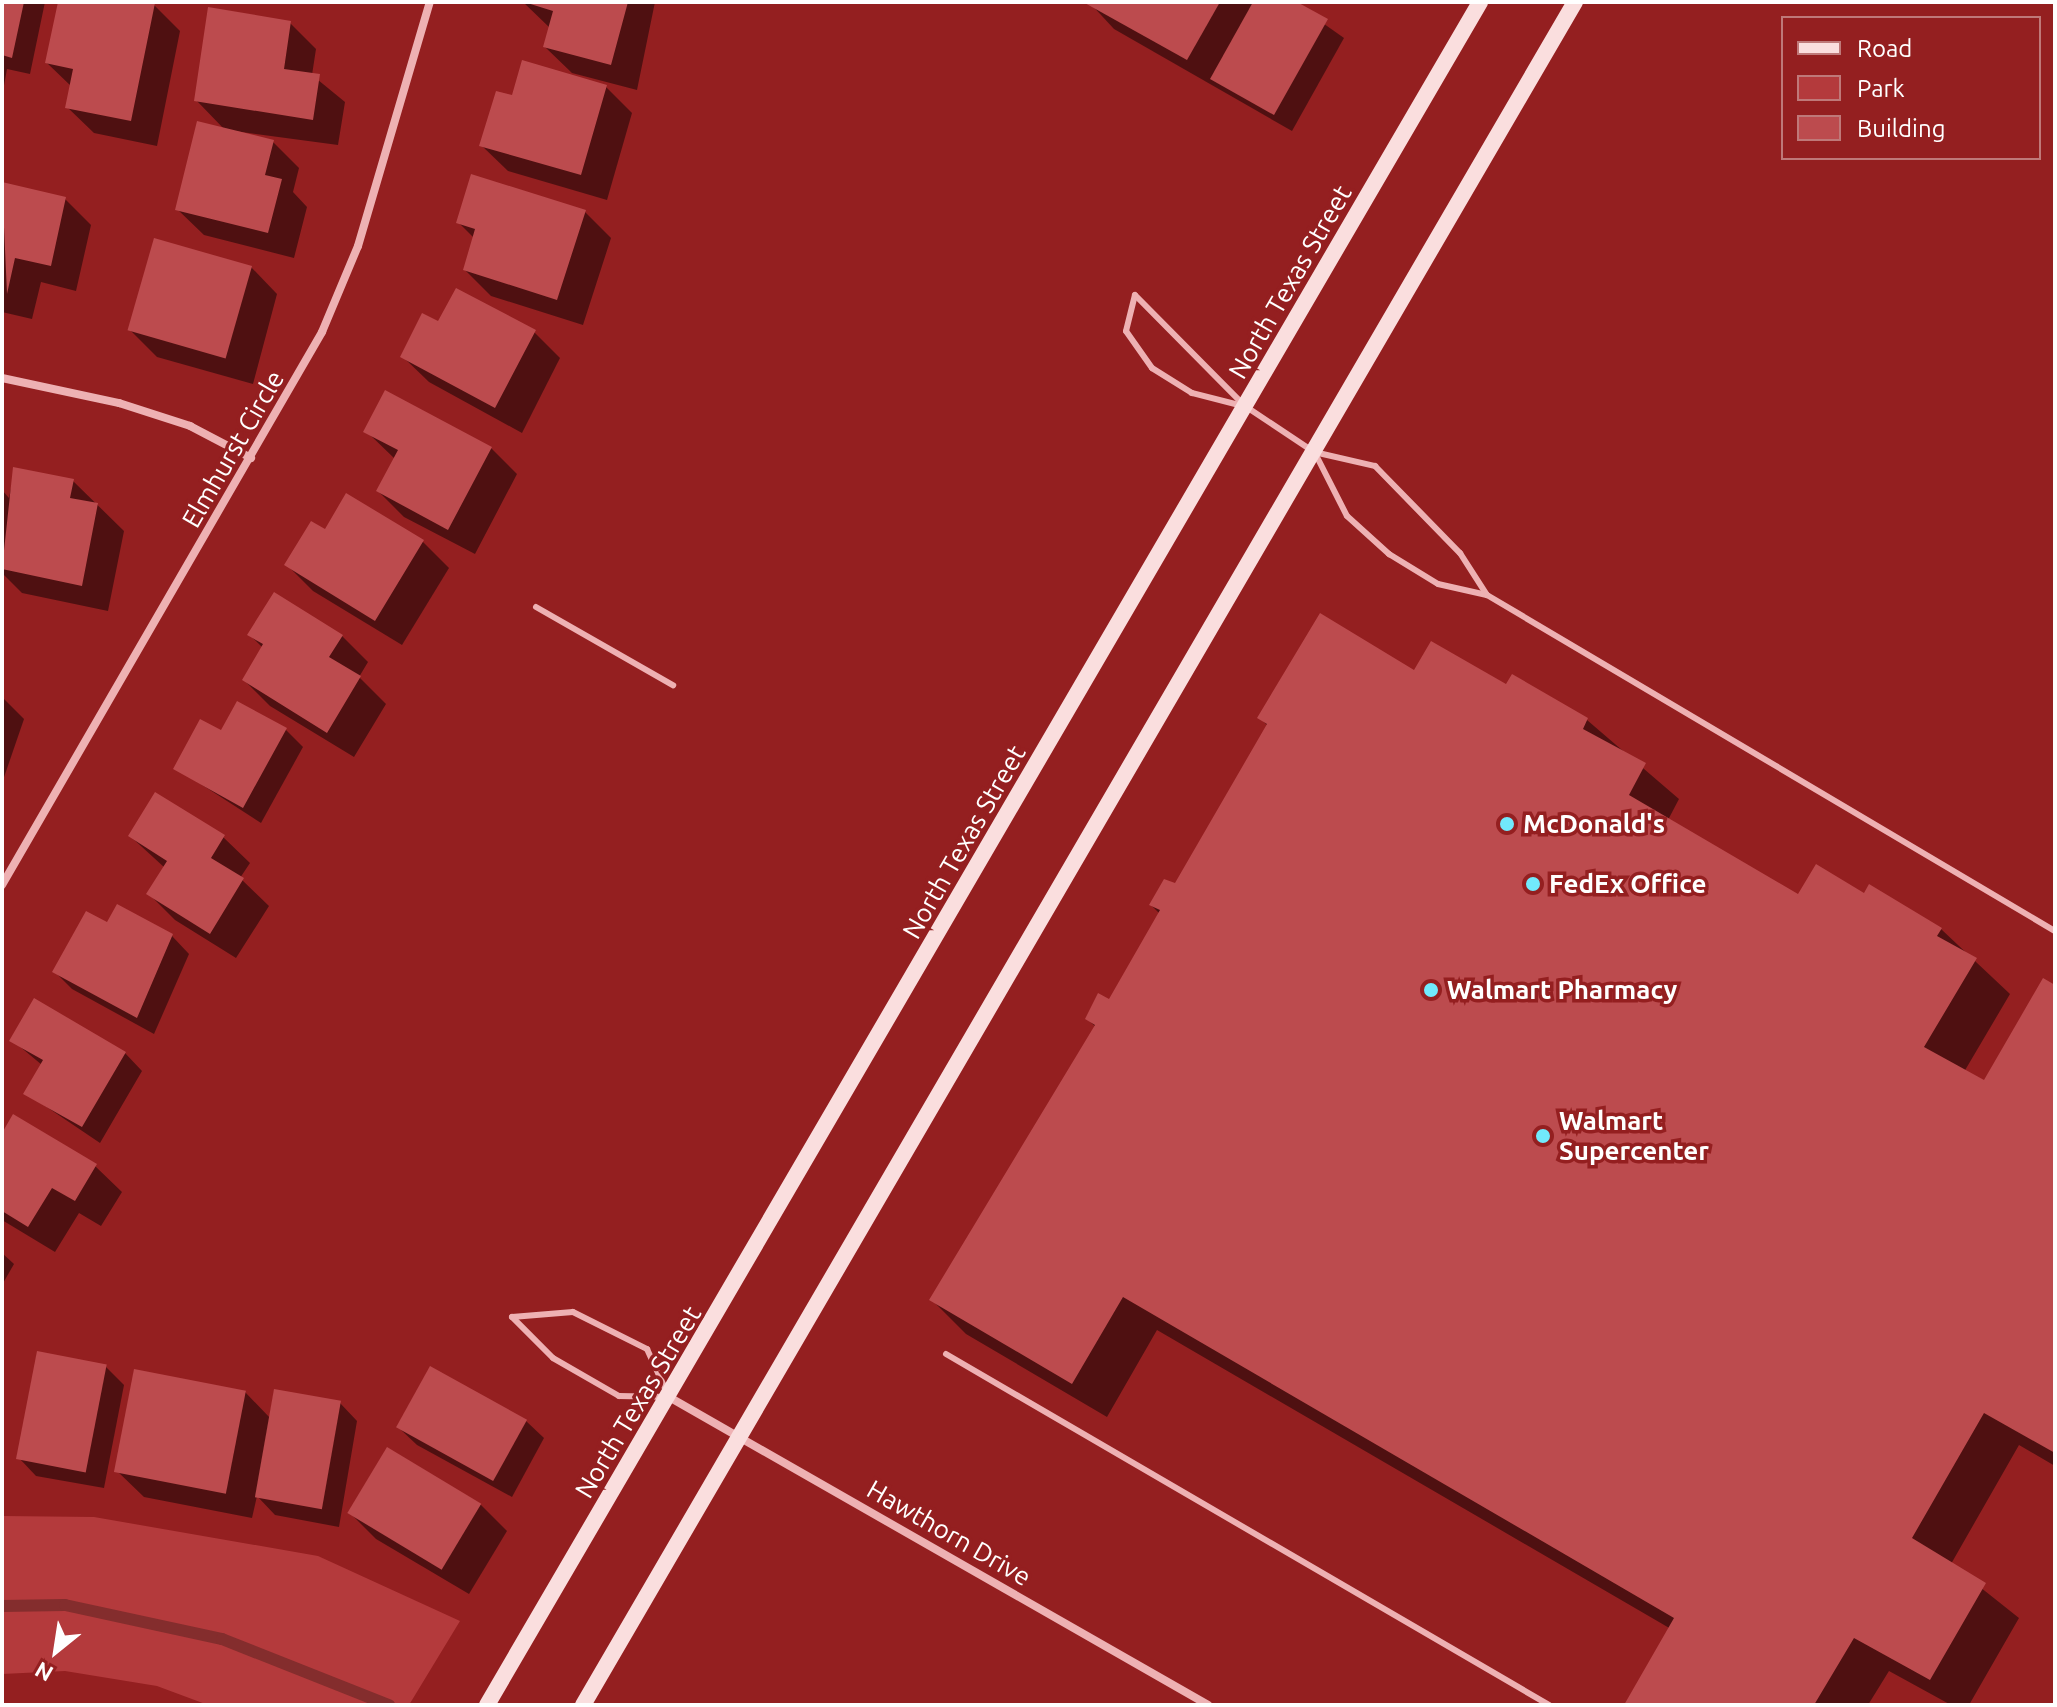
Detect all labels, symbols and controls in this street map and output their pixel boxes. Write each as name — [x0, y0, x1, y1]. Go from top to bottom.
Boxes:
legend — [1781, 16, 2041, 160]
text: Road — [1857, 35, 1912, 62]
text: Park — [1857, 75, 1905, 102]
text: Building — [1857, 115, 1945, 142]
street label: North Texas Street — [1222, 180, 1358, 384]
street label: Elmhurst Circle — [175, 365, 291, 533]
street label: North Texas Street — [896, 740, 1032, 944]
place label: McDonald's — [1523, 808, 1665, 840]
marker: McDonald's — [1498, 815, 1516, 833]
place label: FedEx Office — [1549, 868, 1706, 900]
marker: FedEx Office — [1524, 875, 1542, 893]
place label: Walmart Pharmacy — [1447, 974, 1677, 1006]
marker: Walmart Pharmacy — [1422, 981, 1440, 999]
place label: Walmart Supercenter — [1559, 1105, 1709, 1166]
marker: Walmart Supercenter — [1534, 1127, 1552, 1145]
street label: North Texas Street — [568, 1300, 708, 1504]
street label: Hawthorn Drive — [862, 1473, 1036, 1593]
north arrow — [16, 1611, 96, 1691]
text: N — [30, 1657, 57, 1687]

